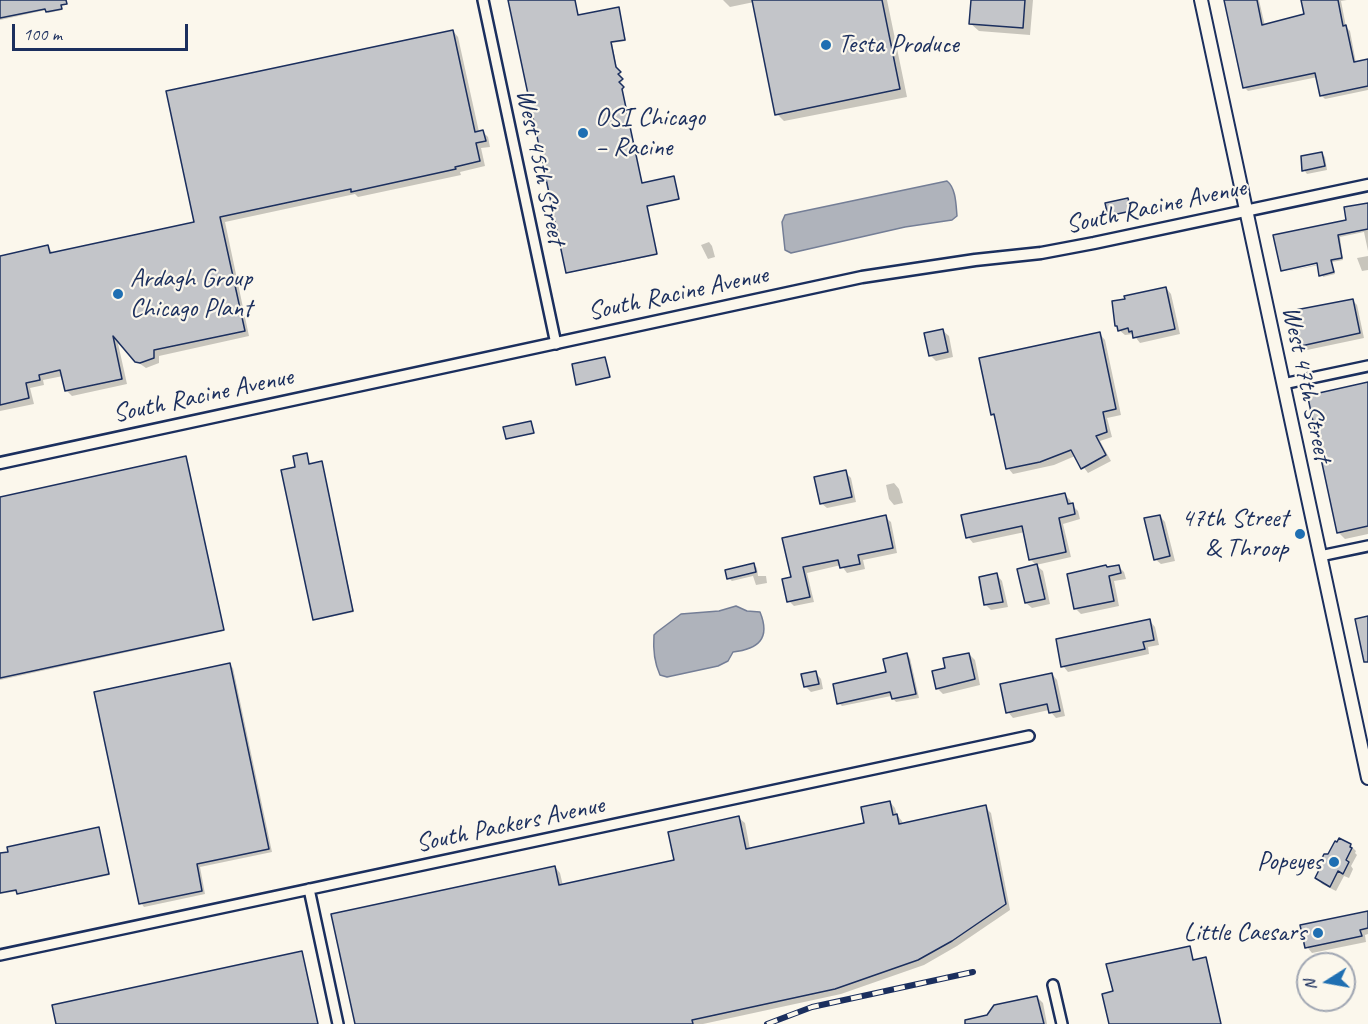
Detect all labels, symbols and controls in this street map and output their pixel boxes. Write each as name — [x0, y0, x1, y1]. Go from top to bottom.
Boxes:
scale bar — [15, 12, 190, 50]
text: 100 m — [23, 23, 62, 45]
place label: Testa Produce — [838, 29, 959, 61]
marker: Testa Produce — [819, 38, 833, 52]
street label: West 45th Street — [508, 87, 572, 247]
place label: OSI Chicago – Racine — [595, 102, 705, 164]
marker: OSI Chicago – Racine — [576, 126, 590, 140]
street label: South Racine Avenue — [1063, 173, 1249, 241]
street label: South Racine Avenue — [585, 260, 771, 328]
place label: Ardagh Group Chicago Plant — [130, 263, 252, 324]
marker: Ardagh Group Chicago Plant — [111, 287, 125, 301]
street label: West 47th Street — [1274, 304, 1338, 464]
street label: South Racine Avenue — [110, 362, 296, 430]
place label: 47th Street & Throop — [1181, 503, 1288, 564]
marker: 47th Street & Throop — [1293, 527, 1307, 541]
street label: South Packers Avenue — [413, 790, 607, 860]
place label: Popeyes — [1257, 846, 1322, 878]
marker: Popeyes — [1327, 855, 1341, 869]
place label: Little Caesars — [1184, 917, 1306, 949]
marker: Little Caesars — [1311, 926, 1325, 940]
north arrow — [1296, 952, 1356, 1012]
text: N — [1300, 978, 1321, 992]

